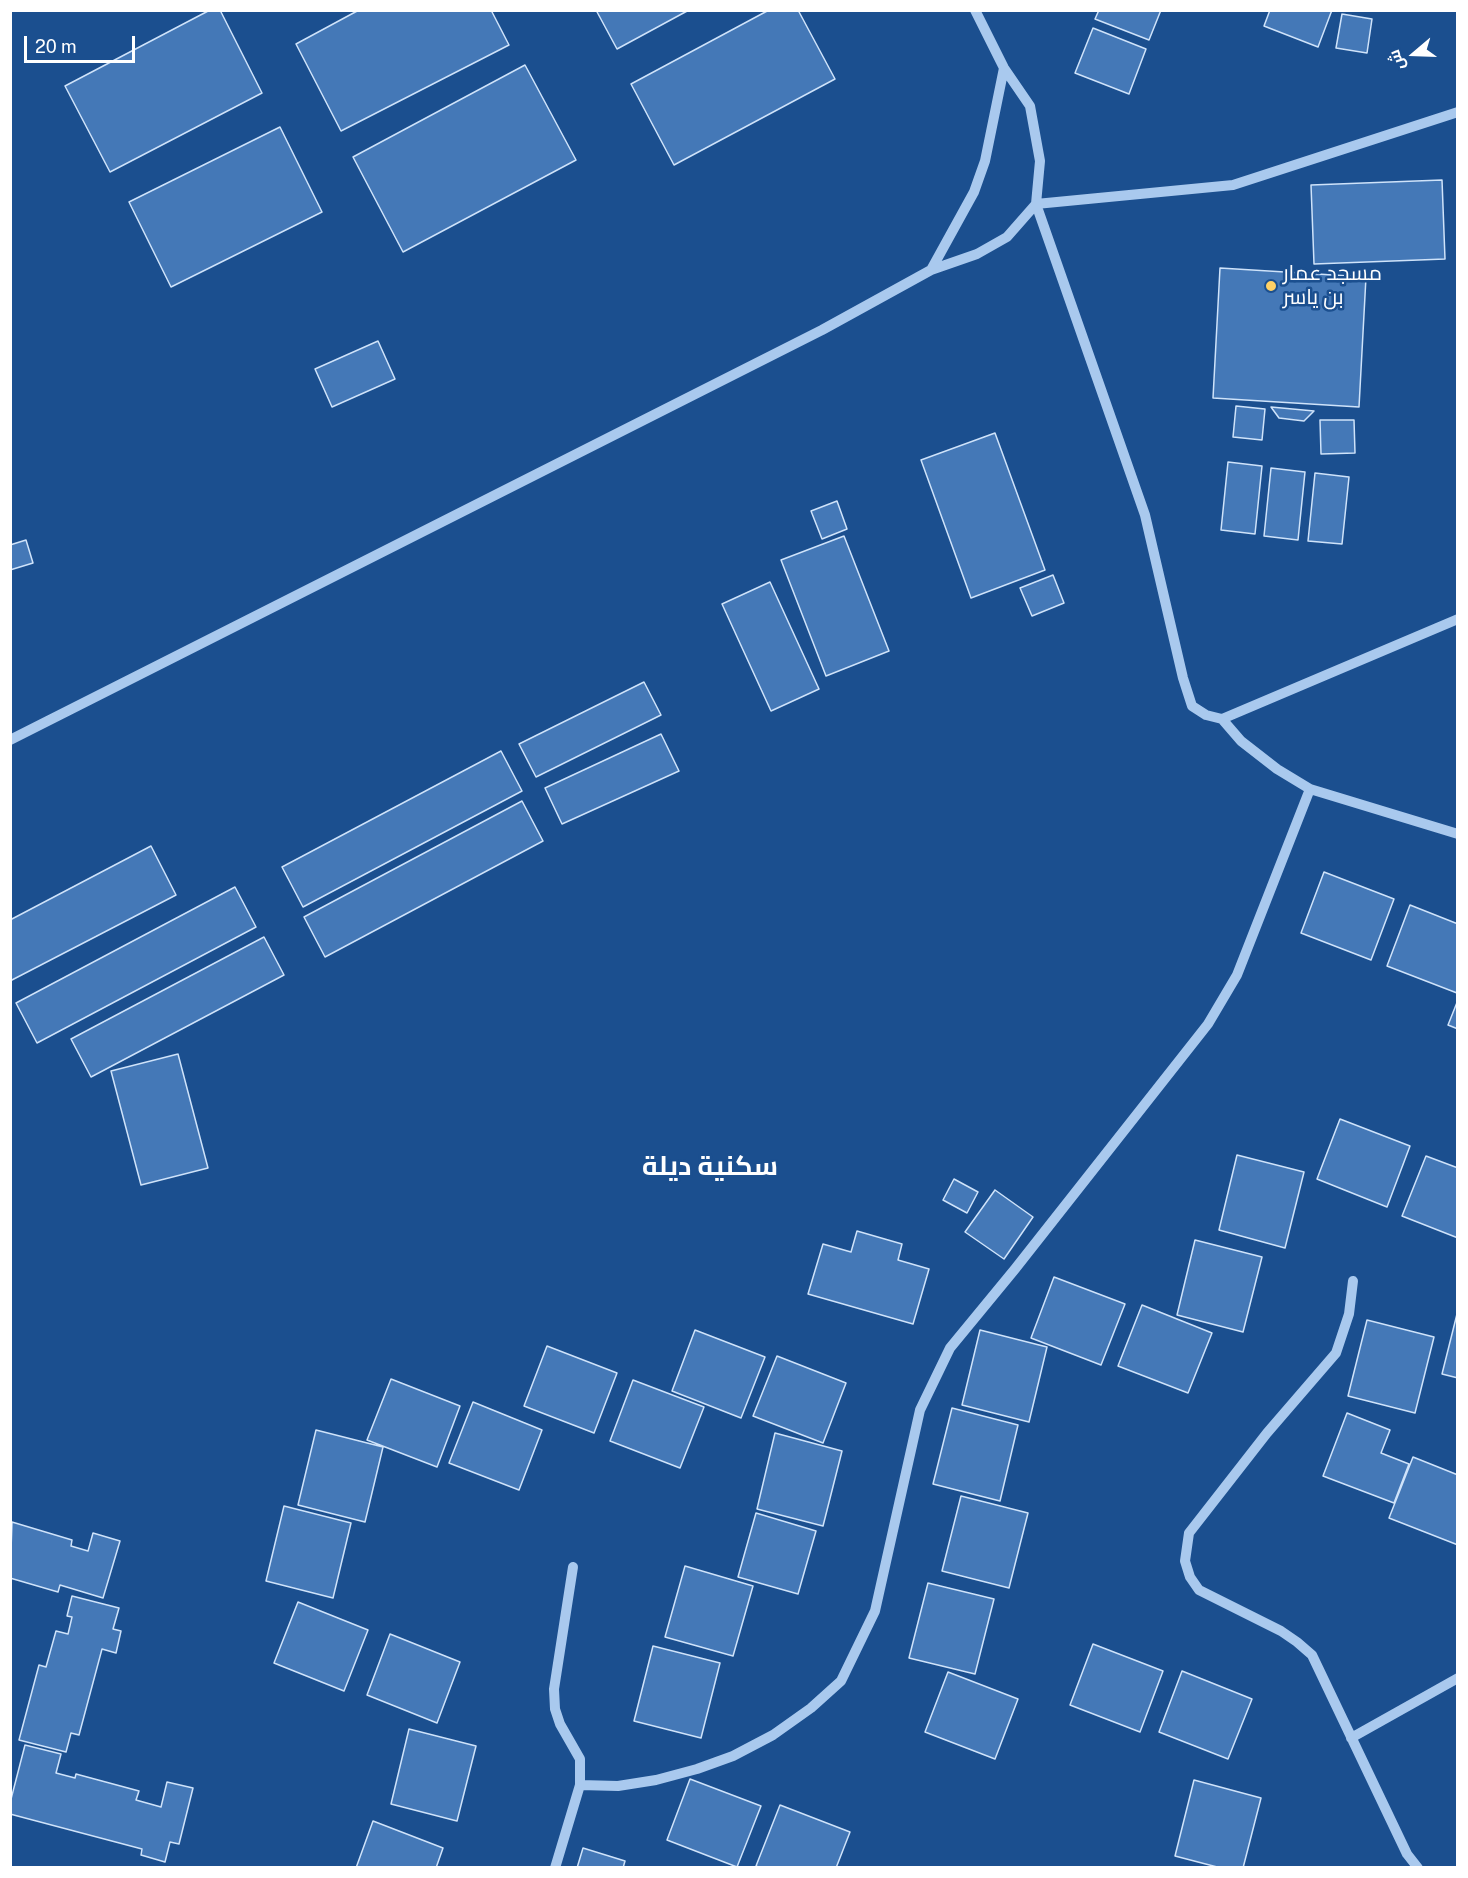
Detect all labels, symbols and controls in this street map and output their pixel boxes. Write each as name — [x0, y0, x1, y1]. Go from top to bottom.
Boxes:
scale bar — [27, 24, 138, 62]
north arrow — [1384, 24, 1444, 84]
text: 20 m — [35, 36, 77, 57]
text: ش — [1384, 47, 1409, 73]
place label: مسجد عمار بن ياسر — [1283, 261, 1382, 311]
marker: مسجد عمار بن ياسر — [1264, 279, 1278, 293]
district label: سكنية ديلة — [642, 1151, 778, 1183]

